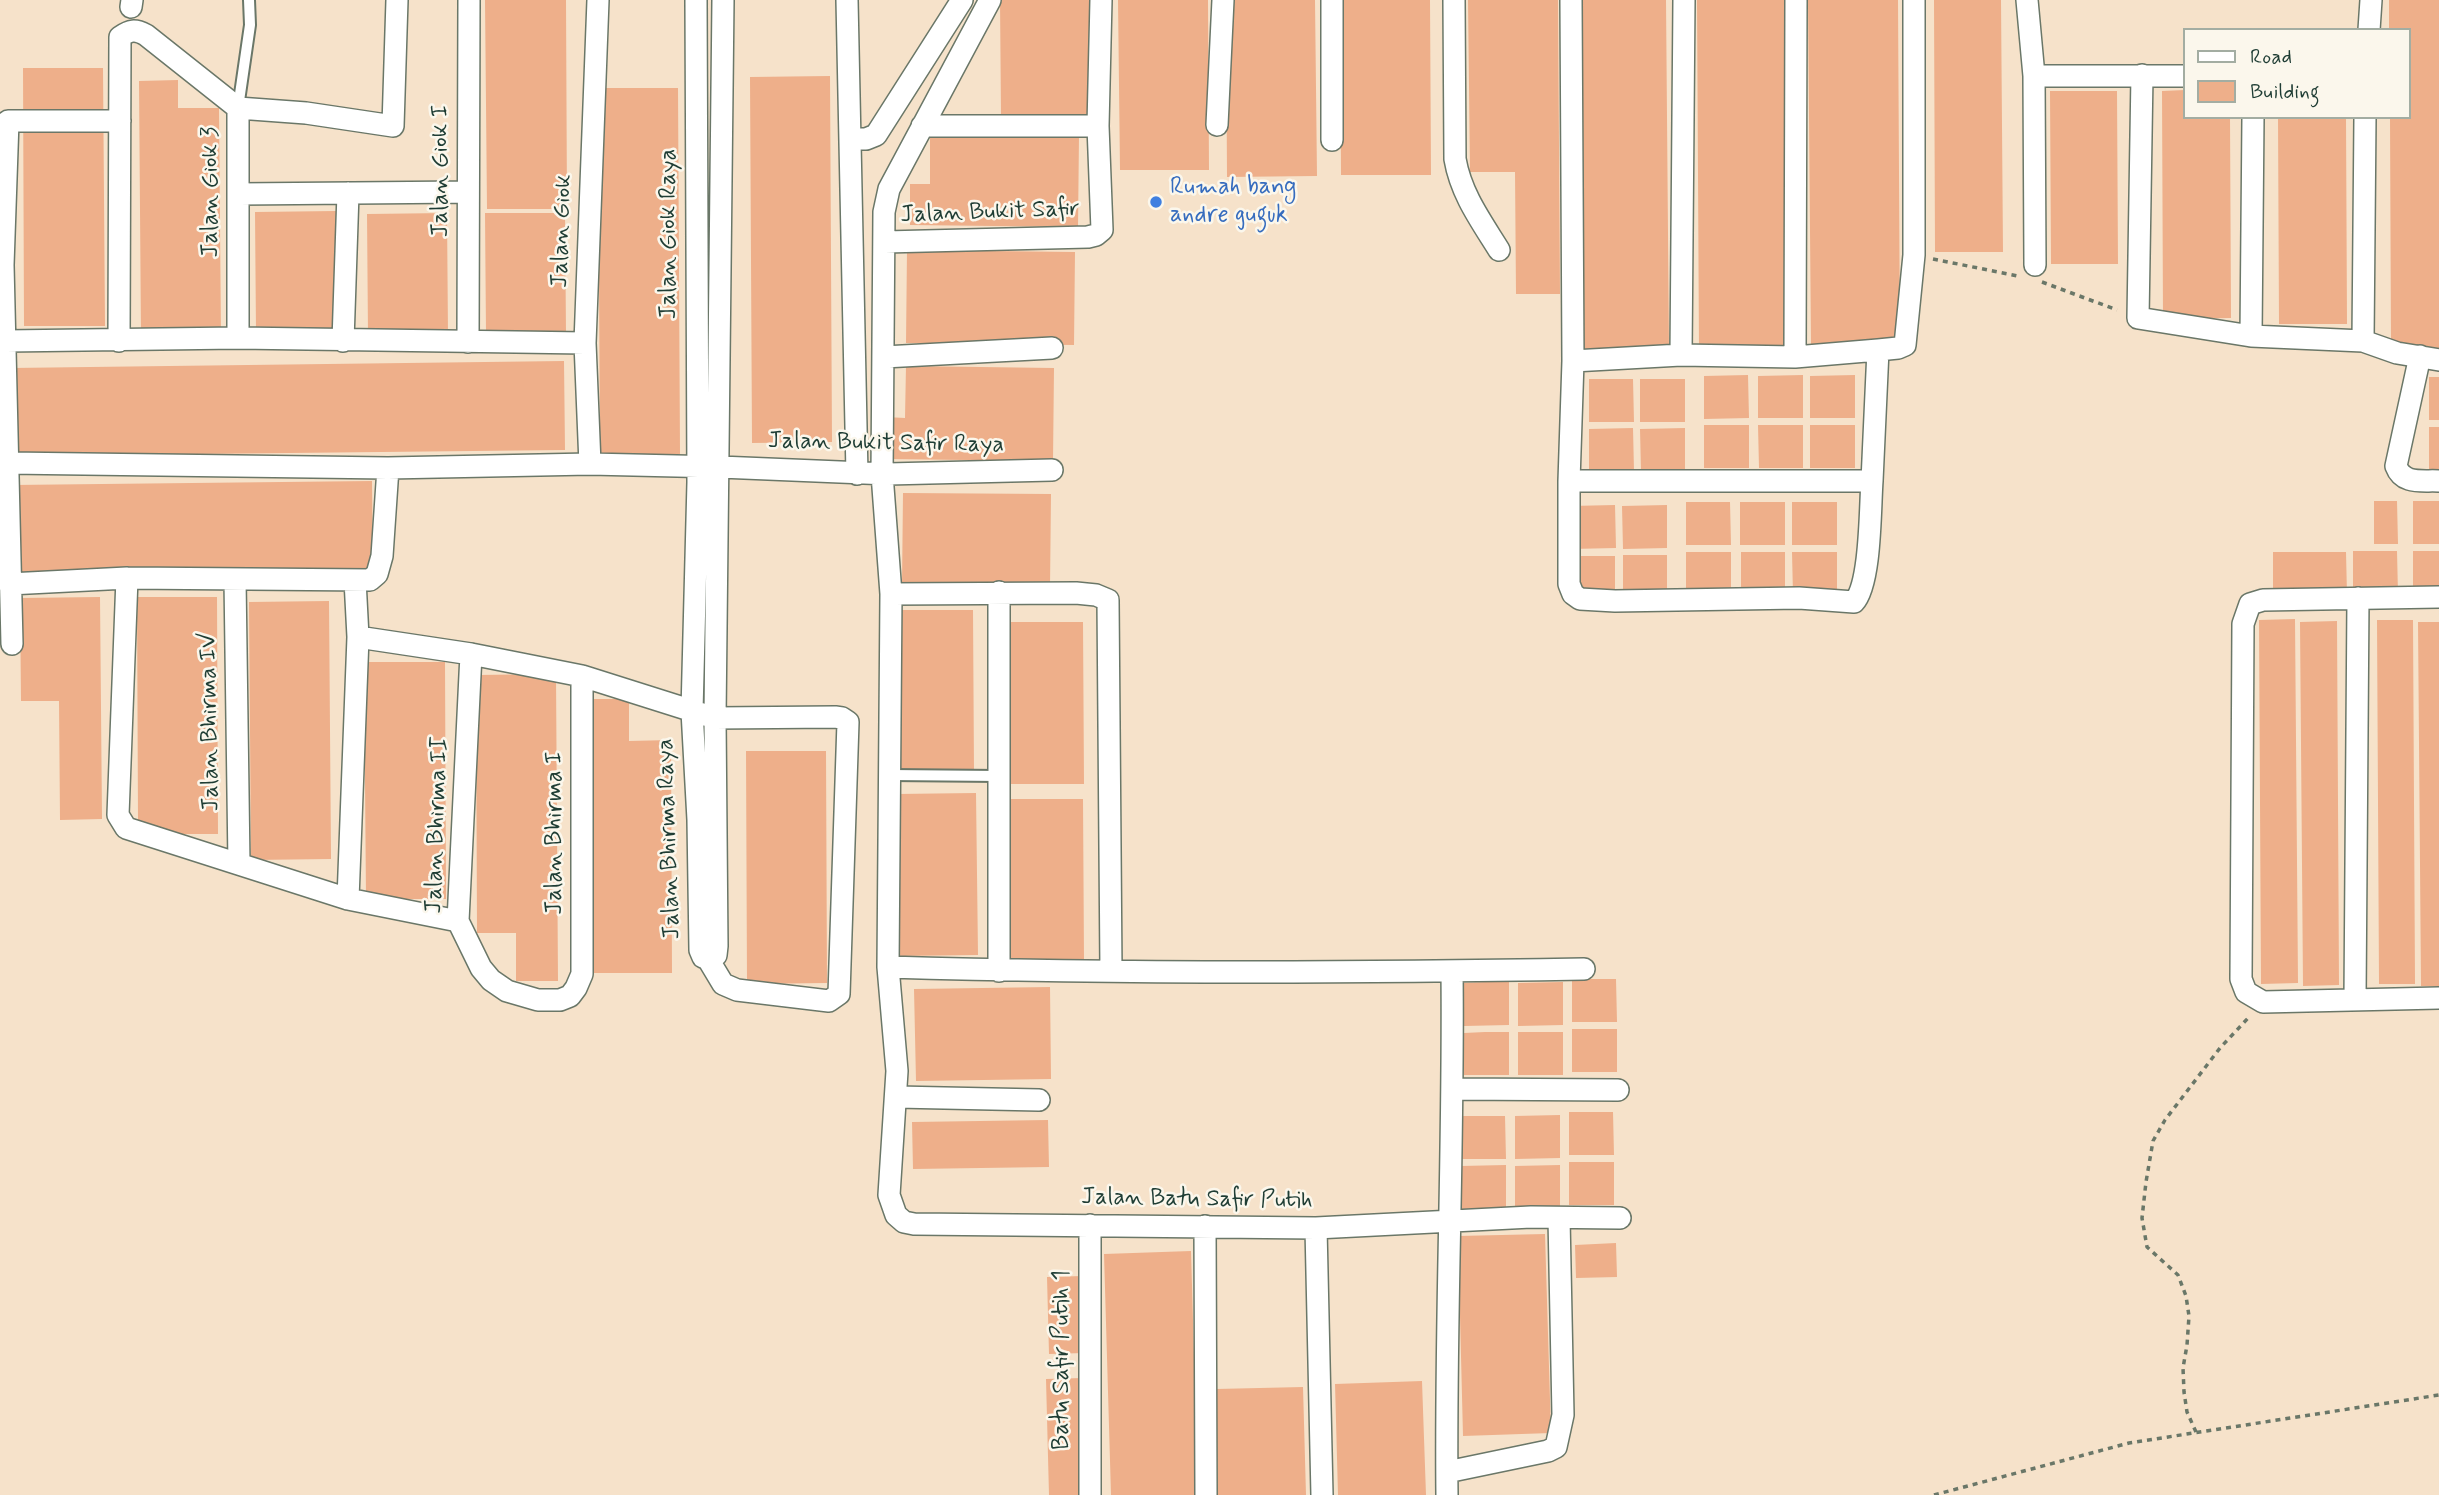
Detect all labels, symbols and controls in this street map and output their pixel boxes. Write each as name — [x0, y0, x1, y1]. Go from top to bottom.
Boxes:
legend — [2184, 28, 2411, 119]
text: Road — [2250, 43, 2292, 71]
text: Building — [2250, 78, 2320, 106]
street label: Jalan Giok I — [428, 105, 456, 237]
street label: Jalan Giok 3 — [198, 127, 226, 257]
street label: Jalan Giok Raya — [656, 149, 684, 319]
street label: Jalan Giok — [547, 174, 579, 288]
place label: Rumah bang andre guguk — [1170, 174, 1296, 230]
marker: Rumah bang andre guguk — [1148, 194, 1164, 210]
street label: Jalan Bukit Safir — [900, 195, 1080, 231]
street label: Jalan Bukit Safir Raya — [768, 428, 1004, 460]
street label: Jalan Bhirma IV — [195, 632, 227, 812]
street label: Jalan Bhirma II — [421, 736, 455, 914]
street label: Jalan Bhirma Raya — [652, 738, 688, 940]
street label: Jalan Bhirma I — [542, 751, 570, 915]
street label: Jalan Batu Safir Putih — [1081, 1184, 1313, 1216]
street label: Batu Safir Putih 1 — [1049, 1270, 1077, 1450]

